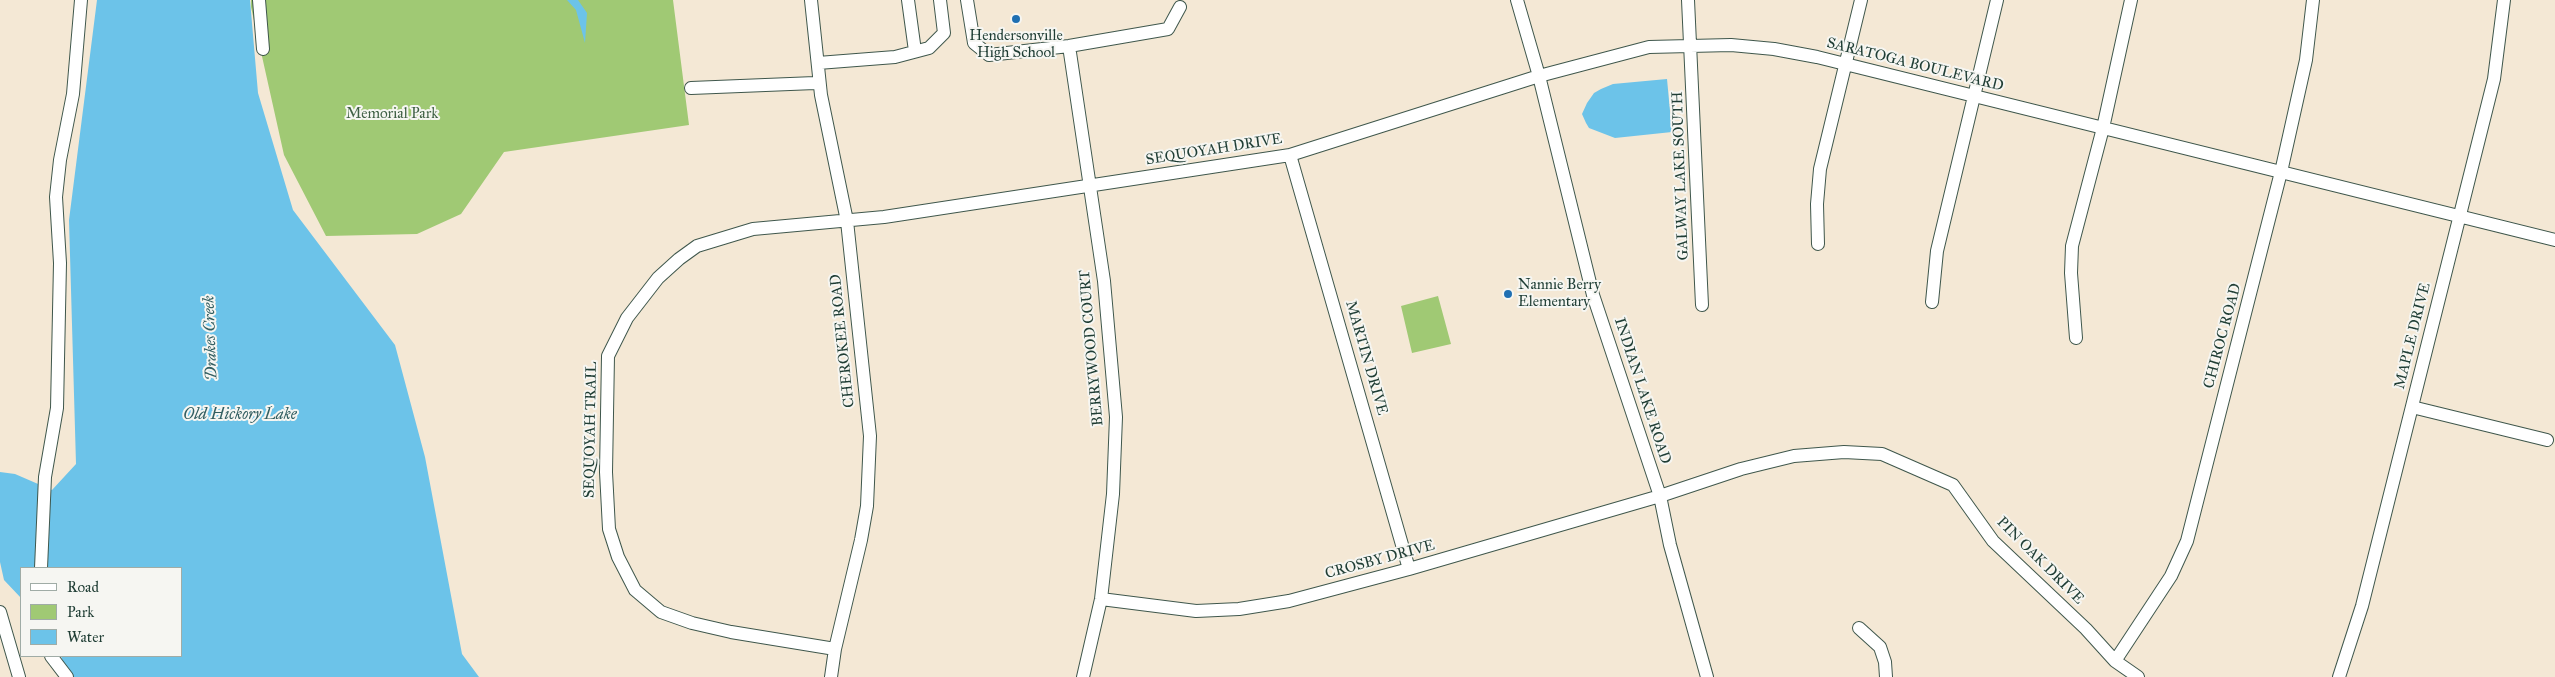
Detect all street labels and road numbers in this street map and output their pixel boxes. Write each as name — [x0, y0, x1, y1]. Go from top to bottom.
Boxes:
street label: SARATOGA BOULEVARD — [1825, 34, 2005, 96]
street label: GALWAY LAKE SOUTH — [1669, 91, 1693, 261]
street label: SEQUOYAH DRIVE — [1144, 130, 1284, 170]
street label: BERRYWOOD COURT — [1076, 269, 1108, 427]
street label: CHEROKEE ROAD — [827, 273, 859, 409]
street label: CHIROC ROAD — [2200, 281, 2246, 391]
street label: MAPLE DRIVE — [2391, 281, 2435, 391]
street label: MARTIN DRIVE — [1341, 299, 1391, 417]
street label: INDIAN LAKE ROAD — [1610, 315, 1674, 467]
street label: SEQUOYAH TRAIL — [581, 362, 601, 498]
street label: PIN OAK DRIVE — [1993, 514, 2087, 608]
street label: CROSBY DRIVE — [1323, 537, 1437, 583]

